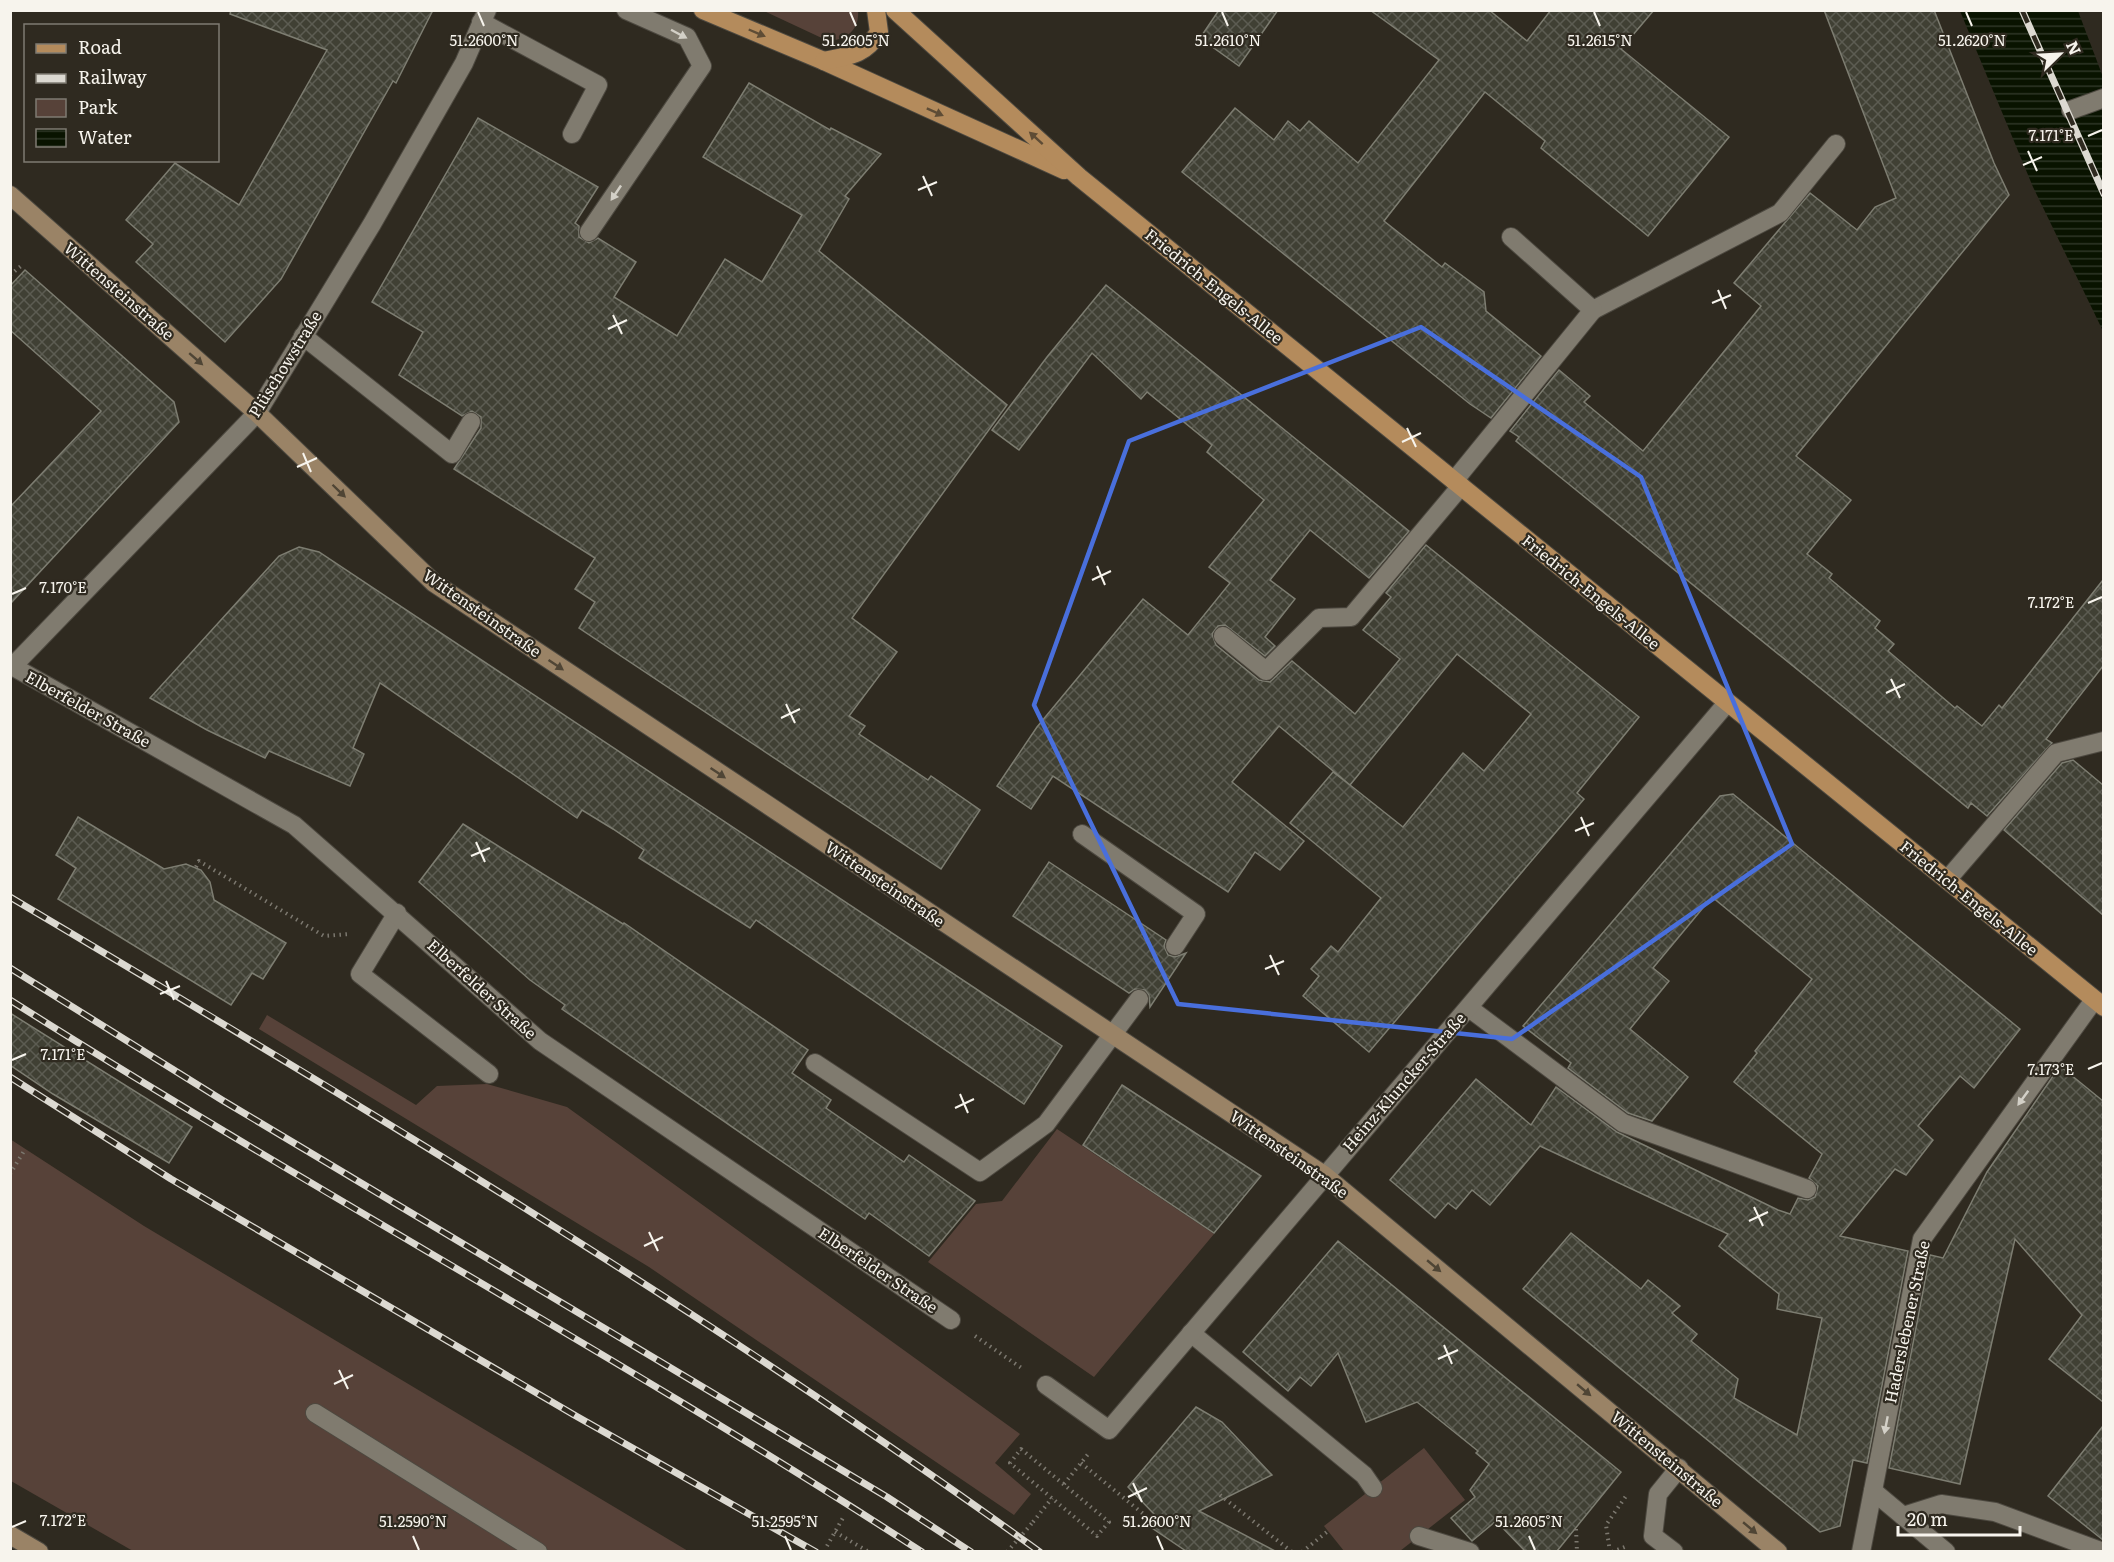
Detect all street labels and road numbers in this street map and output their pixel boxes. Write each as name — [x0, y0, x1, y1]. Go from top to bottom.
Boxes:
street label: Friedrich-Engels-Allee — [1140, 222, 1289, 349]
street label: Wittensteinstraße — [59, 235, 180, 345]
street label: Plüschowstraße — [242, 305, 327, 422]
street label: Friedrich-Engels-Allee — [1517, 528, 1666, 655]
street label: Wittensteinstraße — [419, 562, 547, 662]
street label: Elberfelder Straße — [22, 664, 155, 752]
street label: Wittensteinstraße — [821, 834, 950, 932]
street label: Friedrich-Engels-Allee — [1895, 834, 2044, 961]
street label: Elberfelder Straße — [423, 933, 543, 1044]
street label: Heinz-Kluncker-Straße — [1336, 1006, 1471, 1156]
street label: Wittensteinstraße — [1226, 1103, 1354, 1203]
street label: Elberfelder Straße — [814, 1220, 943, 1318]
street label: Haderslebener Straße — [1877, 1238, 1935, 1405]
street label: Wittensteinstraße — [1606, 1404, 1729, 1512]

